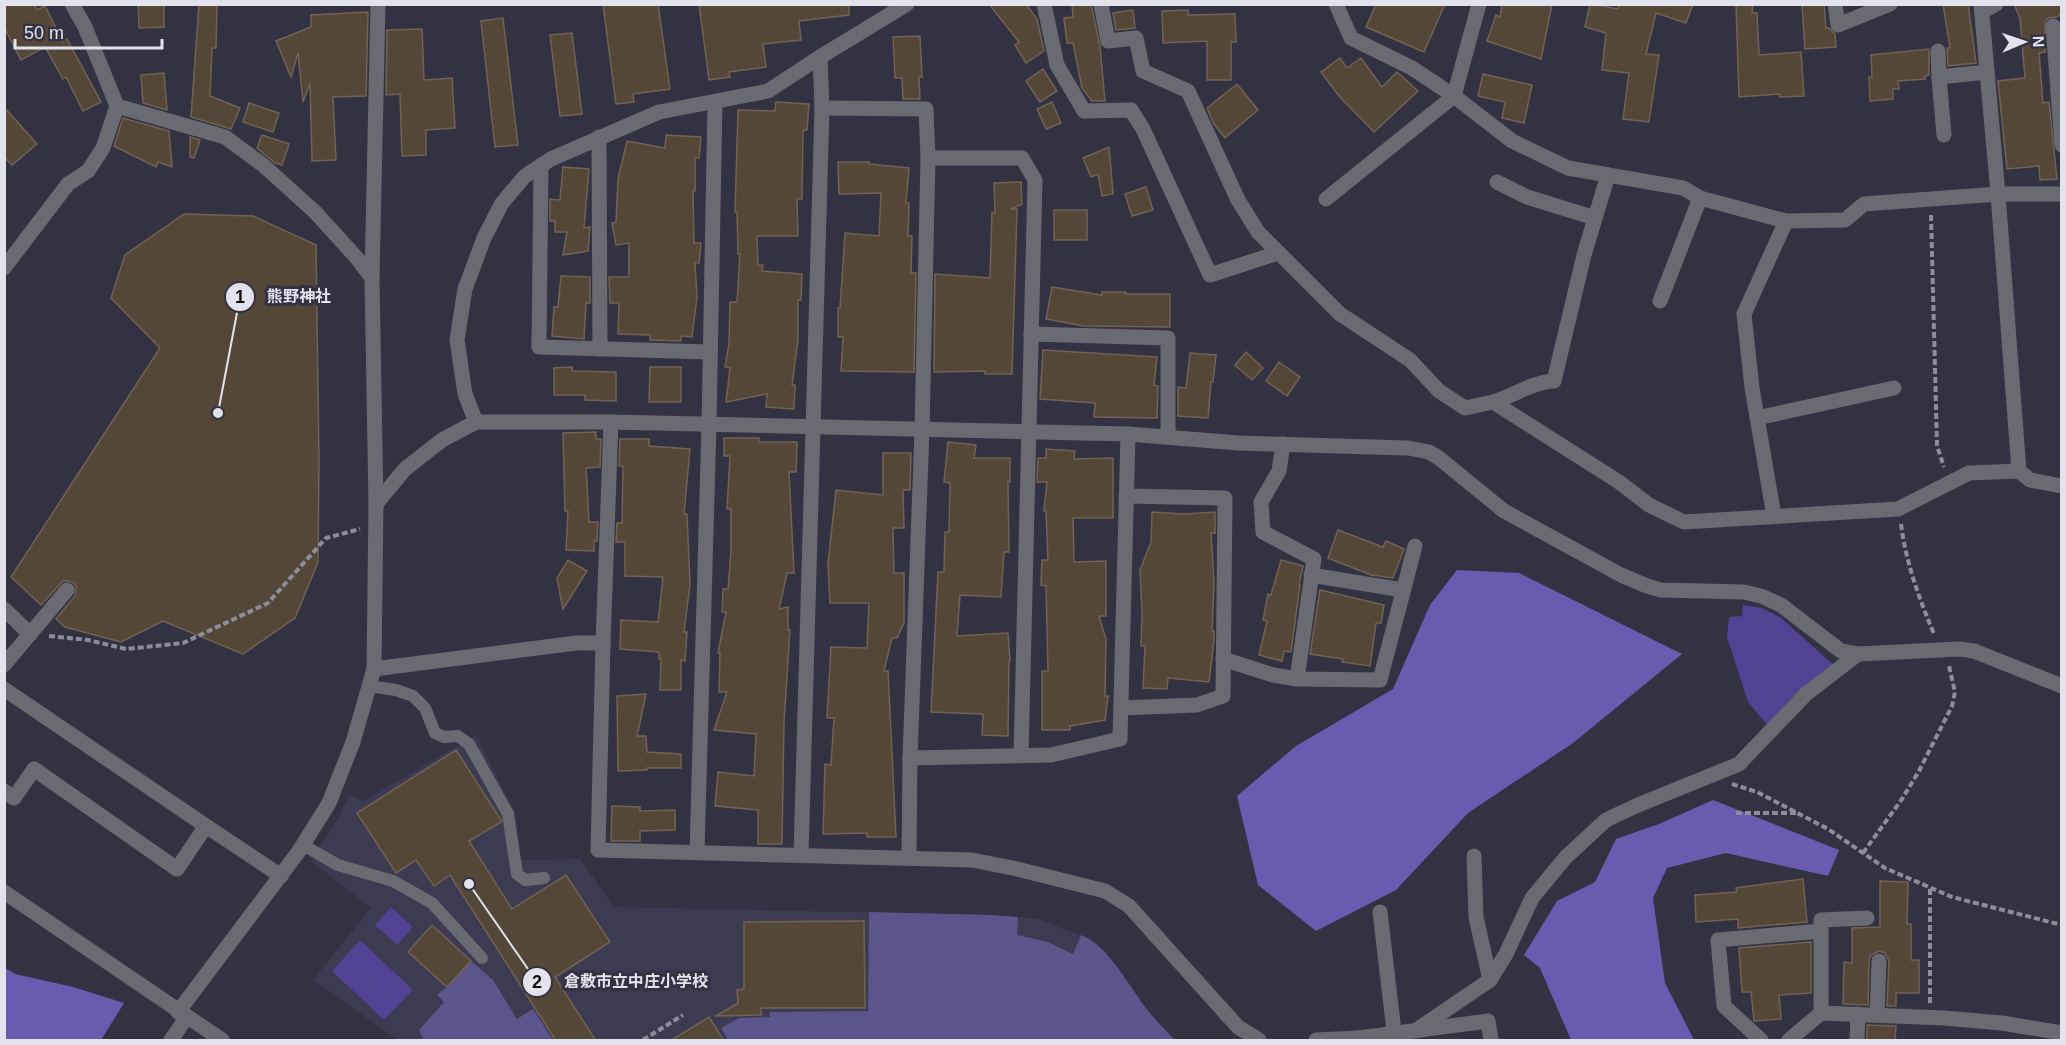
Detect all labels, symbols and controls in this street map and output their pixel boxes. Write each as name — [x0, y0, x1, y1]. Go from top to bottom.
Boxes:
scale bar — [15, 12, 162, 50]
north arrow — [1994, 12, 2054, 72]
text: 50 m — [24, 23, 64, 43]
text: N — [2030, 35, 2047, 48]
callout: 熊野神社 — [225, 280, 343, 314]
text: 1 — [235, 287, 245, 307]
text: 熊野神社 — [267, 287, 331, 305]
callout: 倉敷市立中庄小学校 — [522, 965, 720, 999]
text: 2 — [532, 972, 542, 992]
text: 倉敷市立中庄小学校 — [564, 972, 708, 990]

